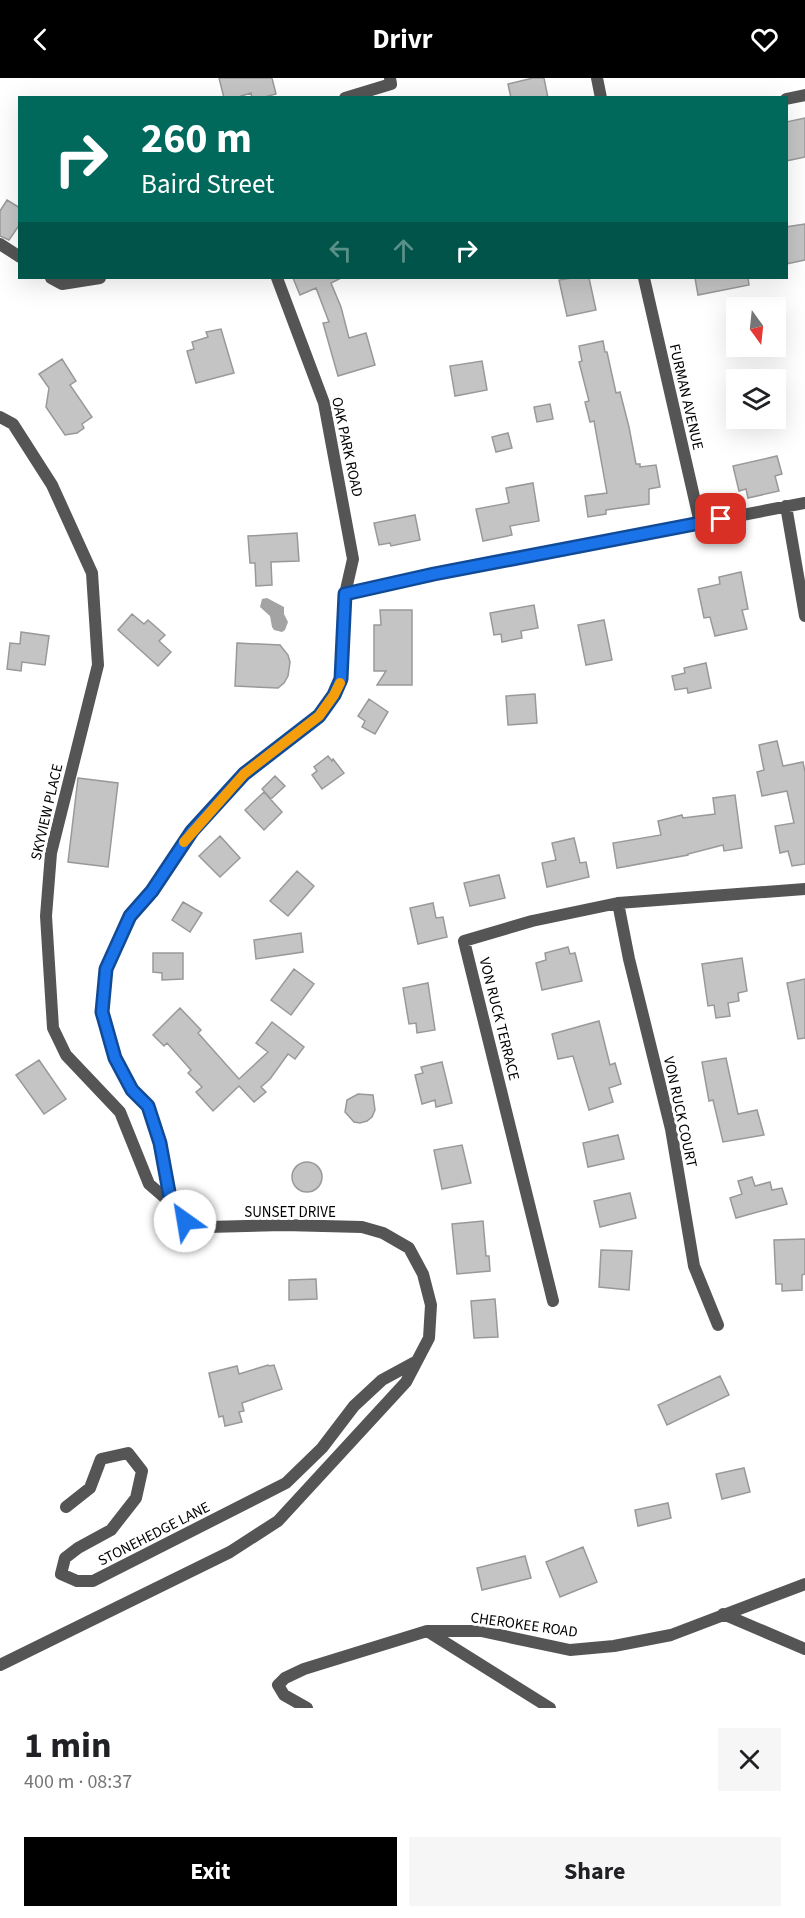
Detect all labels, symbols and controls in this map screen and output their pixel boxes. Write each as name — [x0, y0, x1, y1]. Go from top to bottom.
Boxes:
text: Drivr — [372, 20, 433, 59]
icon: back — [24, 23, 57, 56]
icon: heart — [748, 23, 781, 56]
text: 260 m — [141, 109, 252, 169]
icon: right — [42, 120, 120, 198]
text: Baird Street — [141, 165, 274, 204]
icon: left — [324, 234, 357, 267]
icon: ahead — [387, 234, 420, 267]
icon: right — [450, 234, 483, 267]
north arrow — [726, 297, 786, 357]
map controls — [726, 297, 786, 429]
street label: FURMAN AVENUE — [664, 342, 708, 452]
button: layers — [726, 369, 786, 429]
street label: OAK PARK ROAD — [326, 395, 368, 499]
pin — [695, 493, 746, 544]
icon: arrive — [704, 502, 737, 535]
street label: SKYVIEW PLACE — [26, 762, 68, 862]
street label: VON RUCK TERRACE — [474, 955, 524, 1083]
street label: VON RUCK COURT — [658, 1055, 702, 1169]
position arrow — [153, 1189, 217, 1253]
street label: SUNSET DRIVE — [244, 1202, 336, 1223]
street label: STONEHEDGE LANE — [94, 1497, 214, 1571]
street label: CHEROKEE ROAD — [469, 1607, 579, 1643]
text: 1 min — [24, 1720, 112, 1771]
button: close — [718, 1728, 781, 1791]
text: 400 m · 08:37 — [24, 1768, 132, 1796]
button: Exit — [24, 1837, 397, 1906]
button: Share — [409, 1837, 781, 1906]

